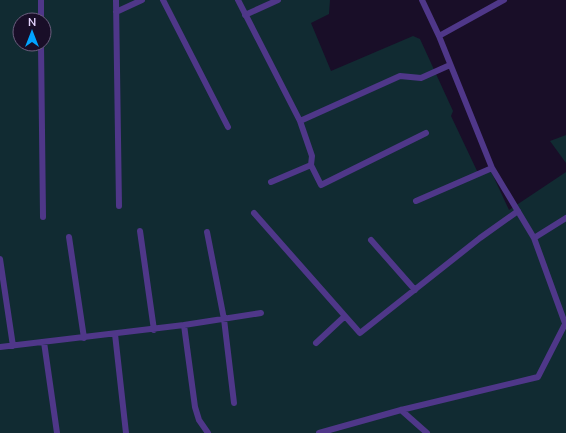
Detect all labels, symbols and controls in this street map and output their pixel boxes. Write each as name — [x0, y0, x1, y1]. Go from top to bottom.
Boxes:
north arrow — [12, 12, 52, 52]
text: N — [28, 15, 36, 30]

